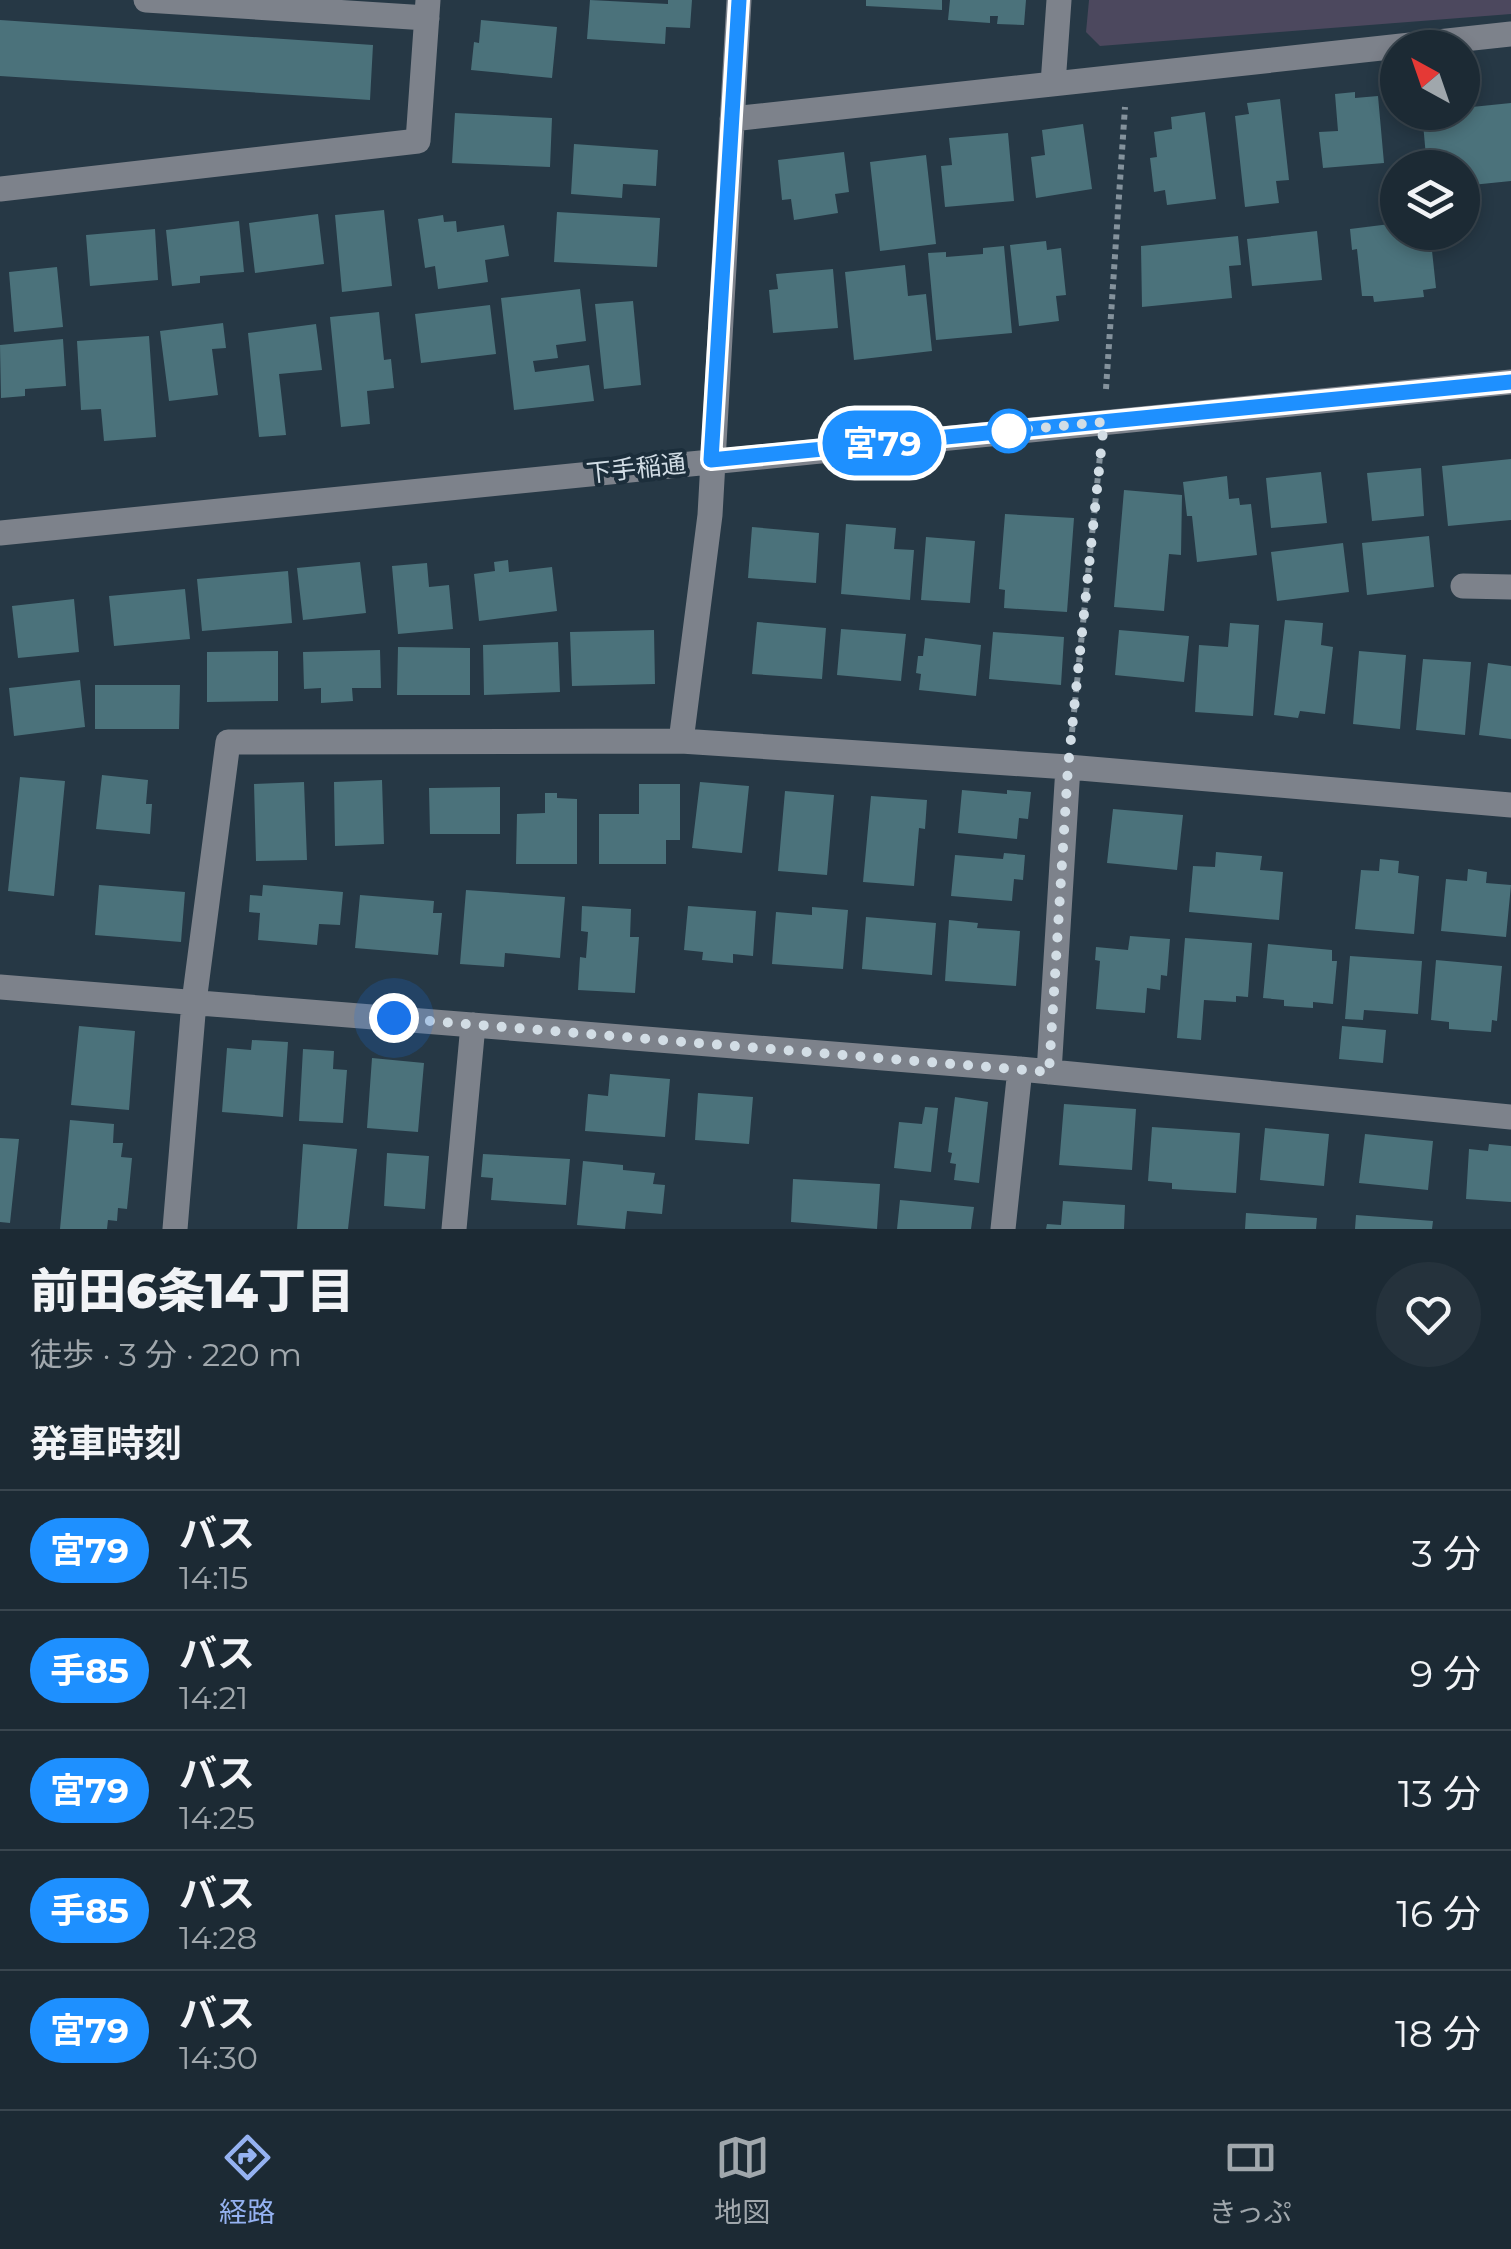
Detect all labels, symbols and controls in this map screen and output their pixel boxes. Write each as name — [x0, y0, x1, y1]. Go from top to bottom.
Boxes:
north arrow — [1380, 30, 1480, 130]
map controls — [1380, 30, 1480, 250]
button: layers — [1380, 150, 1480, 250]
line badge: 宮79 — [824, 410, 940, 476]
unlabelled marker — [988, 410, 1030, 452]
text: 宮79 — [843, 422, 922, 465]
street label: 下手稲通 — [585, 448, 687, 488]
your location — [369, 993, 419, 1043]
text: 前田6条14丁目 — [30, 1262, 354, 1320]
button: heart — [1376, 1262, 1481, 1367]
text: 徒歩 · 3 分 · 220 m — [30, 1335, 302, 1374]
text: 発車時刻 — [30, 1420, 182, 1467]
text: バス — [179, 1510, 255, 1557]
text: 宮79 — [50, 1529, 129, 1572]
text: 3 分 — [1412, 1530, 1481, 1577]
text: 14:15 — [179, 1558, 248, 1597]
text: バス — [179, 1630, 255, 1677]
text: 手85 — [50, 1649, 129, 1692]
text: 9 分 — [1410, 1650, 1481, 1697]
text: 14:21 — [179, 1678, 248, 1717]
text: バス — [179, 1750, 255, 1797]
text: 宮79 — [50, 1769, 129, 1812]
text: 13 分 — [1398, 1770, 1481, 1817]
text: 14:25 — [179, 1798, 255, 1837]
text: バス — [179, 1870, 255, 1917]
text: 手85 — [50, 1889, 129, 1932]
text: 16 分 — [1396, 1890, 1481, 1937]
text: 14:28 — [179, 1918, 257, 1957]
text: バス — [179, 1990, 255, 2037]
text: 宮79 — [50, 2009, 129, 2052]
text: 18 分 — [1395, 2010, 1481, 2057]
text: 14:30 — [179, 2038, 258, 2077]
tab: 経路 — [219, 2130, 275, 2230]
tab: 地図 — [714, 2130, 770, 2230]
tab: きっぷ — [1209, 2130, 1292, 2230]

